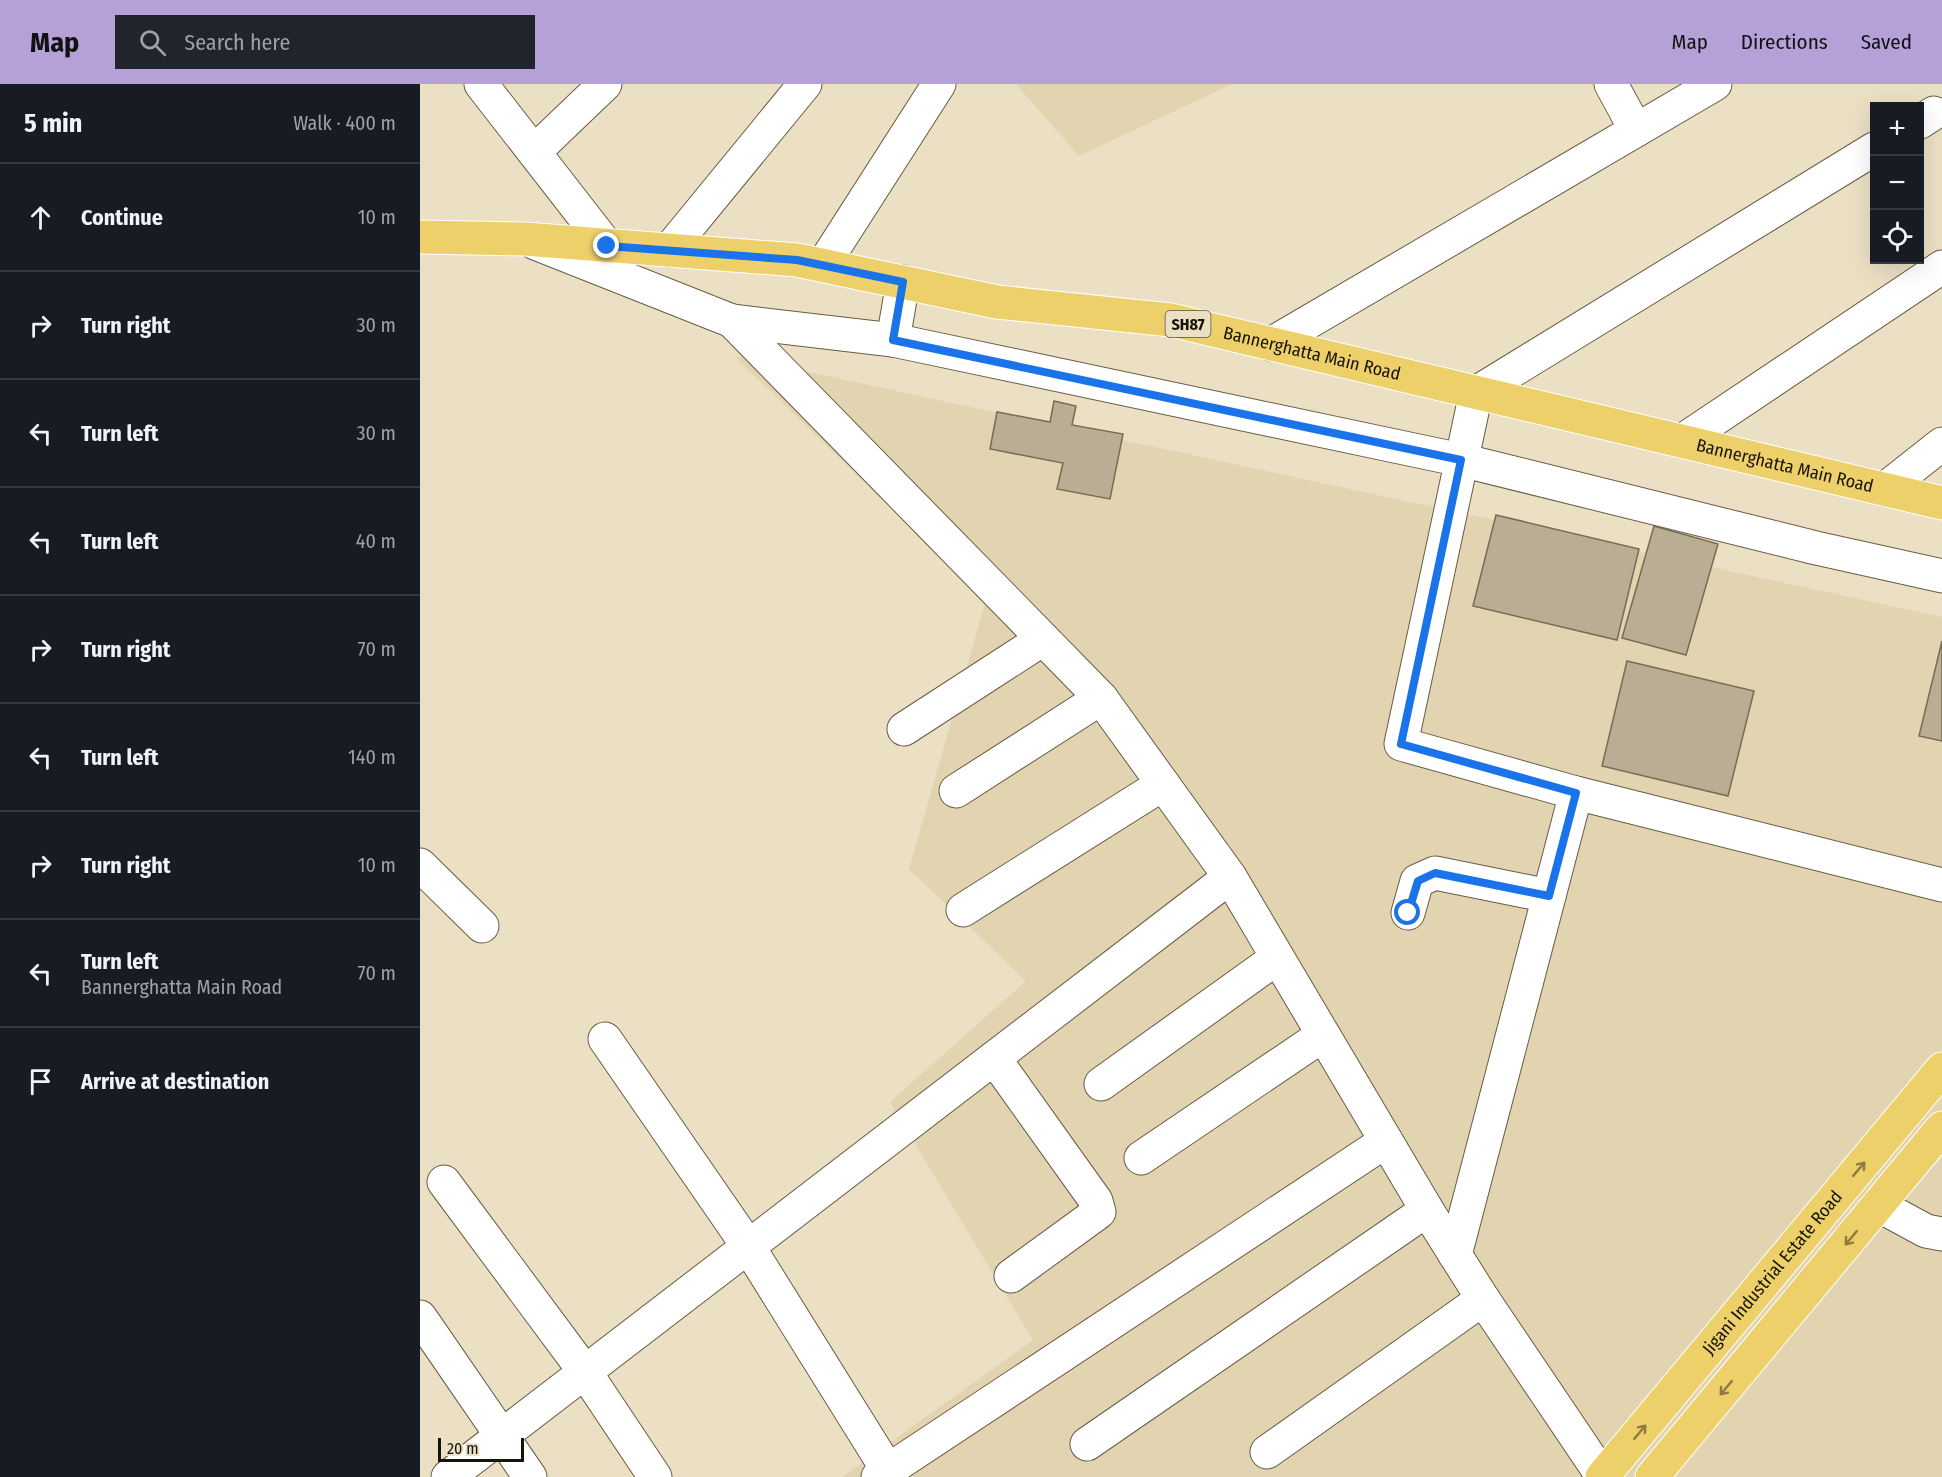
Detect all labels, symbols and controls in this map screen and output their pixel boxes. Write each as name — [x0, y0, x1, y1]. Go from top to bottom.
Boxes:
search box — [115, 15, 535, 69]
text: Map — [30, 26, 79, 59]
icon: search — [136, 26, 169, 59]
text: Search here — [184, 29, 290, 56]
text: Map — [1671, 29, 1708, 55]
text: Directions — [1741, 29, 1828, 55]
text: Saved — [1861, 29, 1912, 55]
map controls — [1870, 102, 1924, 264]
button: + — [1870, 102, 1924, 156]
text: 5 min — [24, 108, 82, 139]
text: Walk · 400 m — [293, 111, 396, 135]
button: − — [1870, 156, 1924, 210]
icon: ahead — [24, 201, 57, 234]
text: Continue — [81, 204, 163, 231]
text: 10 m — [358, 205, 396, 229]
button: locate — [1870, 210, 1924, 264]
route end — [593, 232, 619, 258]
icon: right — [24, 309, 57, 342]
road number: SH87 — [1166, 311, 1210, 337]
text: Turn right — [81, 312, 170, 339]
text: 30 m — [356, 313, 396, 337]
street label: Bannerghatta Main Road — [1221, 322, 1403, 385]
icon: left — [24, 417, 57, 450]
text: Turn left — [81, 420, 159, 447]
text: 30 m — [356, 421, 396, 445]
street label: Bannerghatta Main Road — [1694, 434, 1876, 497]
icon: left — [24, 525, 57, 558]
text: Turn left — [81, 528, 159, 555]
text: 40 m — [356, 529, 396, 553]
icon: right — [24, 633, 57, 666]
text: Turn right — [81, 636, 170, 663]
text: 70 m — [358, 637, 396, 661]
icon: left — [24, 741, 57, 774]
text: Turn left — [81, 744, 159, 771]
text: 140 m — [348, 745, 396, 769]
icon: right — [24, 849, 57, 882]
text: Turn right — [81, 852, 170, 879]
text: 10 m — [358, 853, 396, 877]
route start — [1394, 899, 1420, 925]
text: Turn left — [81, 948, 159, 975]
icon: left — [24, 957, 57, 990]
text: 70 m — [358, 961, 396, 985]
text: Bannerghatta Main Road — [81, 975, 282, 999]
icon: arrive — [24, 1065, 57, 1098]
text: Arrive at destination — [81, 1068, 269, 1095]
one-way arrow — [1852, 1162, 1866, 1177]
street label: Jigani Industrial Estate Road — [1698, 1186, 1847, 1359]
one-way arrow — [1844, 1230, 1858, 1245]
one-way arrow — [1719, 1380, 1733, 1395]
one-way arrow — [1633, 1425, 1647, 1440]
scale bar — [438, 1435, 524, 1462]
text: 20 m — [447, 1439, 478, 1458]

